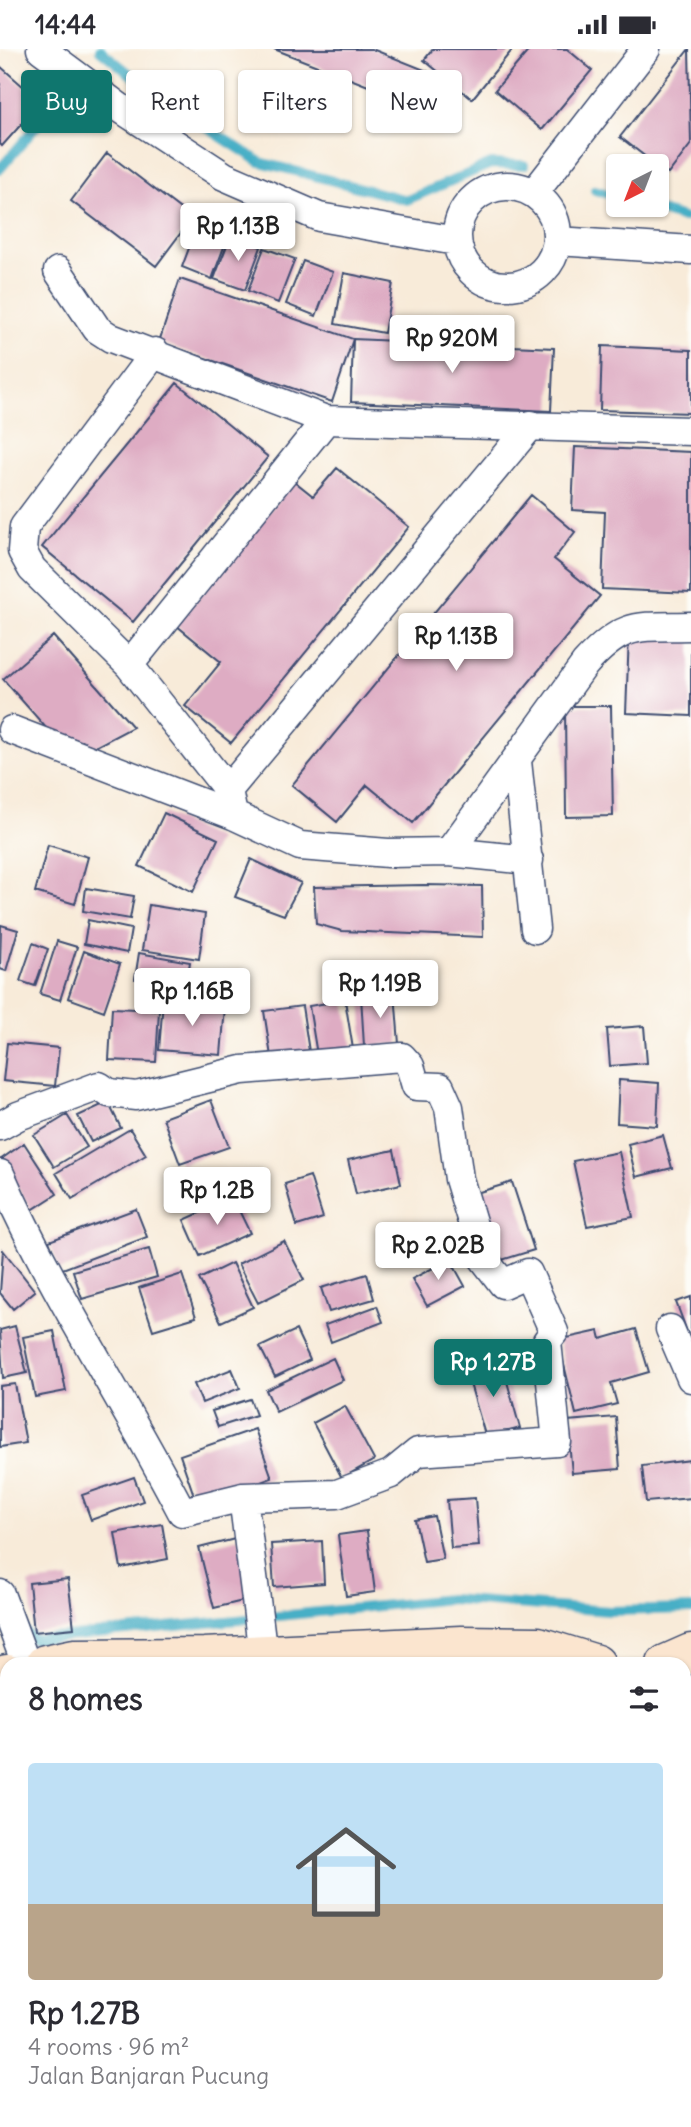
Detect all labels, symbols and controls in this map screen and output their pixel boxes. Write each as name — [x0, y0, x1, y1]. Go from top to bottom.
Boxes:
text: 14:44 — [35, 8, 96, 41]
chip: Buy — [21, 70, 112, 133]
chip: Rent — [126, 70, 224, 133]
chip: Filters — [238, 70, 352, 133]
chip: New — [366, 70, 462, 133]
north arrow — [606, 154, 668, 217]
map controls — [606, 154, 669, 217]
pin: Rp 1.13B — [166, 203, 310, 263]
text: Rp 1.13B — [196, 211, 280, 240]
pin: Rp 920M — [387, 315, 517, 375]
text: Rp 920M — [406, 323, 498, 352]
pin: Rp 1.13B — [384, 613, 528, 673]
text: Rp 1.13B — [414, 621, 498, 650]
pin: Rp 1.19B — [308, 961, 452, 1020]
text: Rp 1.19B — [338, 968, 422, 997]
pin: Rp 1.16B — [120, 969, 264, 1028]
text: Rp 1.16B — [150, 976, 234, 1005]
pin: Rp 1.2B — [152, 1167, 282, 1227]
text: Rp 1.2B — [180, 1175, 254, 1204]
pin: Rp 2.02B — [366, 1223, 510, 1282]
text: Rp 2.02B — [391, 1230, 485, 1259]
pin: Rp 1.27B — [421, 1339, 565, 1399]
text: Rp 1.27B — [450, 1347, 536, 1376]
text: 8 homes — [28, 1680, 143, 1718]
icon: filters — [625, 1680, 663, 1718]
icon: home — [283, 1809, 409, 1935]
text: Rp 1.27B — [28, 1994, 140, 2032]
text: 4 rooms · 96 m² — [28, 2032, 189, 2061]
text: Jalan Banjaran Pucung — [28, 2061, 269, 2090]

